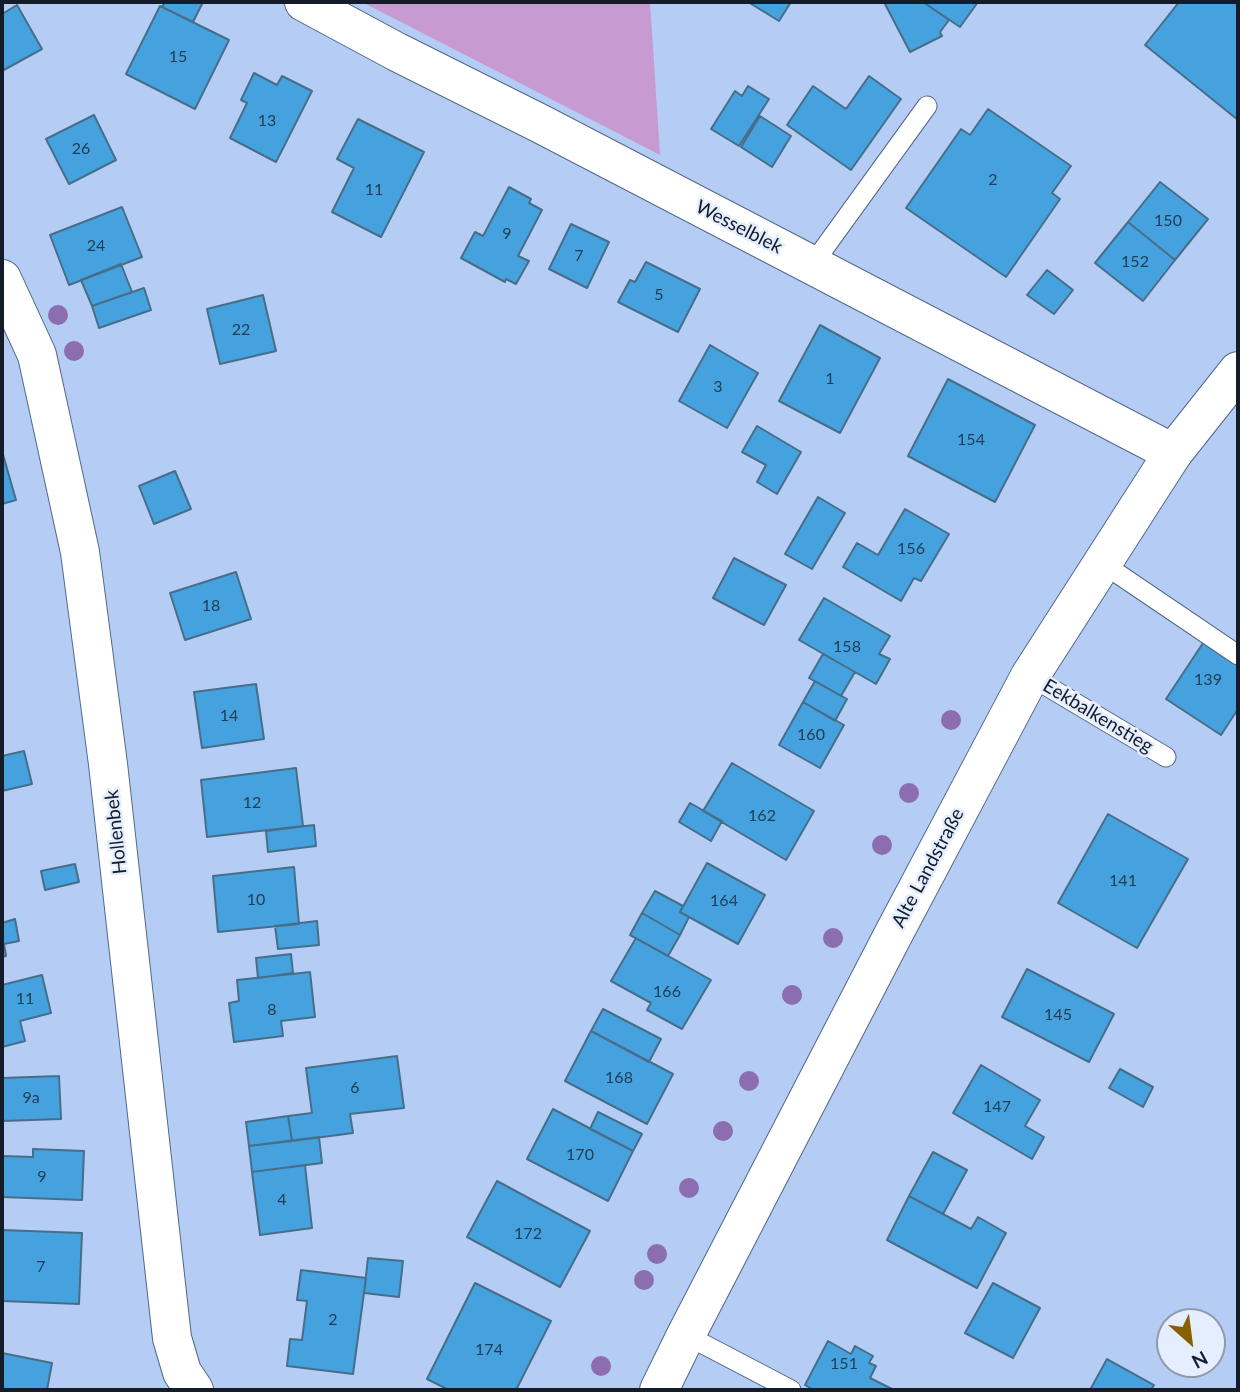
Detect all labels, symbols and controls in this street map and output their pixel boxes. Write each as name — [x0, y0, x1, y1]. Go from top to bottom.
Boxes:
house number: 15 — [169, 47, 187, 67]
house number: 13 — [258, 111, 276, 131]
house number: 26 — [72, 139, 90, 159]
house number: 2 — [988, 170, 998, 190]
house number: 11 — [365, 180, 383, 200]
street label: Wesselblek — [692, 195, 786, 259]
house number: 150 — [1154, 211, 1182, 231]
house number: 9 — [502, 224, 512, 244]
house number: 24 — [87, 236, 105, 256]
house number: 7 — [574, 246, 584, 266]
house number: 152 — [1121, 252, 1149, 272]
house number: 5 — [654, 285, 664, 305]
house number: 22 — [232, 320, 250, 340]
house number: 1 — [825, 369, 835, 389]
house number: 3 — [713, 377, 723, 397]
house number: 154 — [957, 430, 985, 450]
house number: 156 — [897, 539, 925, 559]
house number: 18 — [202, 596, 220, 616]
house number: 158 — [833, 637, 861, 657]
house number: 139 — [1194, 670, 1222, 690]
street label: Eekbalkenstieg — [1039, 674, 1157, 758]
house number: 14 — [220, 706, 238, 726]
house number: 160 — [797, 725, 825, 745]
street label: Hollenbek — [100, 789, 132, 875]
house number: 12 — [243, 793, 261, 813]
street label: Alte Landstraße — [887, 805, 969, 931]
house number: 162 — [748, 806, 776, 826]
house number: 141 — [1109, 871, 1137, 891]
house number: 10 — [247, 890, 265, 910]
house number: 164 — [710, 891, 738, 911]
house number: 166 — [653, 982, 681, 1002]
house number: 11 — [16, 989, 34, 1009]
house number: 8 — [267, 1000, 277, 1020]
house number: 145 — [1044, 1005, 1072, 1025]
house number: 168 — [605, 1068, 633, 1088]
house number: 6 — [350, 1078, 360, 1098]
house number: 9a — [22, 1088, 40, 1108]
house number: 147 — [983, 1097, 1011, 1117]
house number: 170 — [566, 1145, 594, 1165]
house number: 9 — [37, 1167, 47, 1187]
house number: 4 — [277, 1190, 287, 1210]
house number: 172 — [514, 1224, 542, 1244]
house number: 7 — [36, 1257, 46, 1277]
north arrow — [1156, 1308, 1226, 1378]
house number: 2 — [328, 1310, 338, 1330]
house number: 174 — [475, 1340, 503, 1360]
text: N — [1188, 1347, 1212, 1374]
house number: 151 — [830, 1354, 858, 1374]

